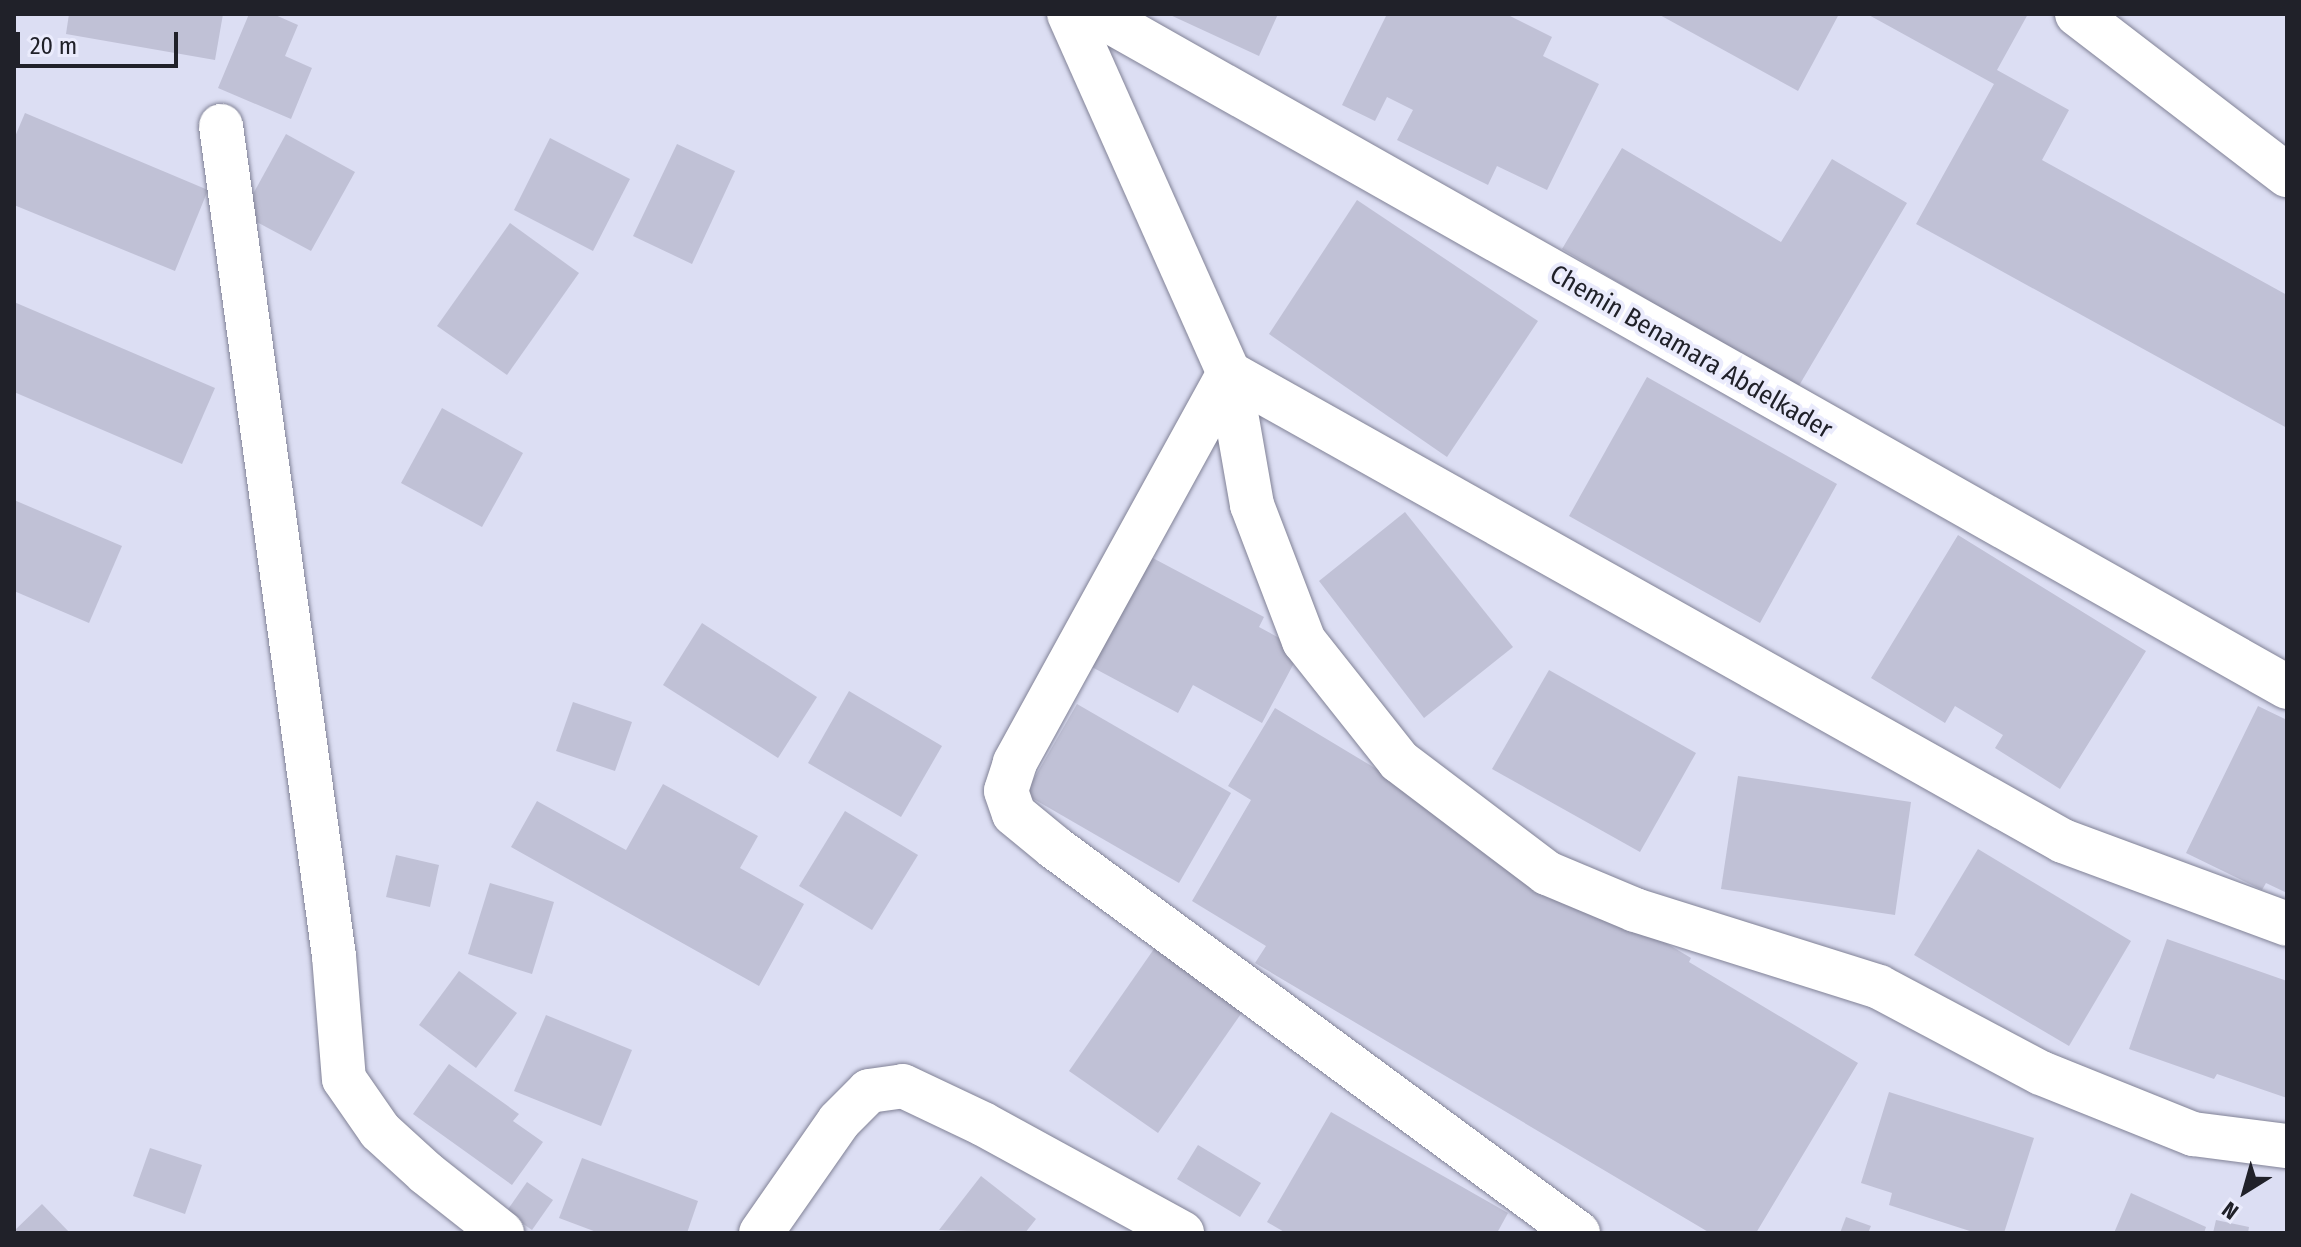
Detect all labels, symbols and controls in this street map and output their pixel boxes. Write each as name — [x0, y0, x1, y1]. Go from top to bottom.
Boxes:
scale bar — [20, 16, 182, 66]
text: 20 m — [30, 32, 77, 60]
street label: Chemin Benamara Abdelkader — [1544, 258, 1838, 446]
north arrow — [2205, 1151, 2285, 1231]
text: N — [2217, 1196, 2244, 1225]

